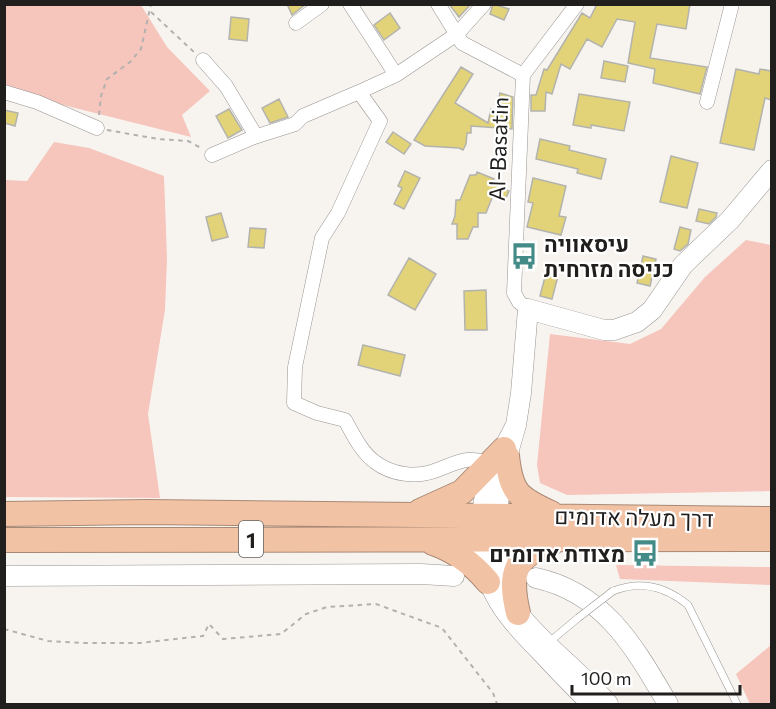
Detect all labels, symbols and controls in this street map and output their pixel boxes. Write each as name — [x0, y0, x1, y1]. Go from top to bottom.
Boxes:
street label: Al-Basatin — [483, 96, 513, 202]
place label: עיסאוויה כניסה מזרחית — [544, 230, 674, 282]
bus stop icon: עיסאוויה כניסה מזרחית — [509, 241, 539, 271]
street label: דרך מעלה אדומים — [554, 502, 714, 532]
road number: 1 — [239, 521, 263, 557]
bus stop icon: מצודת אדומים — [630, 538, 660, 568]
place label: מצודת אדומים — [489, 540, 625, 567]
scale bar — [572, 658, 740, 696]
text: 100 m — [581, 667, 631, 689]

